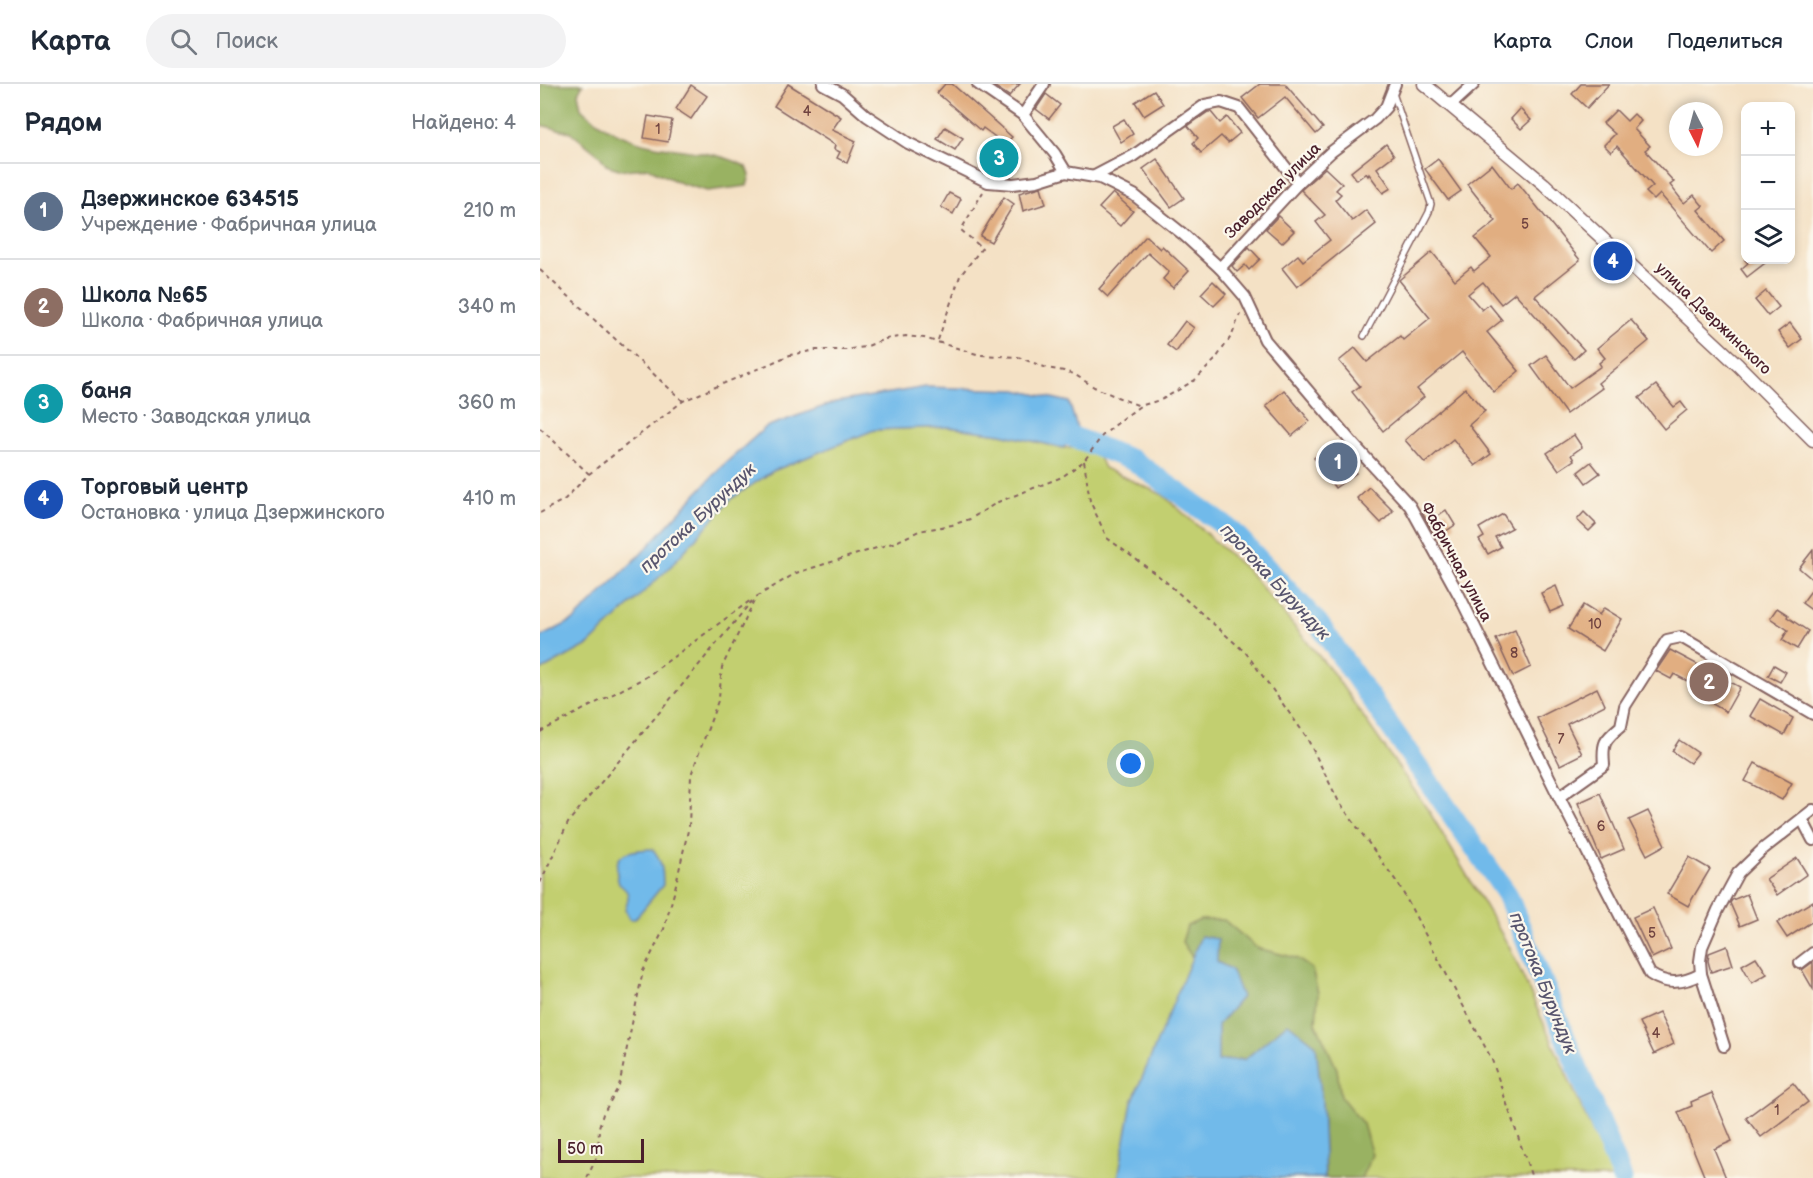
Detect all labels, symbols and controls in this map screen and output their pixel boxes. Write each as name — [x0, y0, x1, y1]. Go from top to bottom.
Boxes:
search box — [146, 14, 566, 68]
text: Карта — [30, 25, 110, 58]
icon: search — [167, 25, 200, 58]
text: Поиск — [215, 28, 278, 55]
text: Карта — [1493, 29, 1552, 54]
text: Слои — [1585, 29, 1634, 54]
text: Поделиться — [1667, 29, 1783, 54]
north arrow — [1669, 102, 1723, 156]
map controls — [1741, 102, 1795, 264]
button: + — [1741, 102, 1795, 156]
house number: 4 — [803, 103, 812, 120]
text: Рядом — [24, 108, 102, 139]
text: Найдено: 4 — [411, 111, 516, 135]
house number: 1 — [655, 121, 661, 138]
pin: 3 — [980, 136, 1018, 181]
street label: Заводская улица — [1221, 139, 1325, 243]
button: − — [1741, 156, 1795, 210]
text: Дзержинское 634515 — [81, 186, 299, 213]
text: 1 — [39, 199, 48, 223]
text: 210 m — [463, 199, 516, 223]
button: layers — [1741, 210, 1795, 264]
text: Учреждение · Фабричная улица — [81, 213, 377, 237]
house number: 5 — [1521, 216, 1529, 233]
pin: 4 — [1594, 238, 1632, 284]
street label: улица Дзержинского — [1651, 259, 1775, 379]
text: Школа №65 — [81, 282, 208, 309]
text: 2 — [38, 295, 49, 319]
text: 340 m — [458, 295, 516, 319]
text: Школа · Фабричная улица — [81, 309, 323, 333]
text: баня — [81, 378, 132, 405]
text: 3 — [38, 391, 49, 415]
text: 360 m — [458, 391, 516, 415]
text: Место · Заводская улица — [81, 405, 311, 429]
pin: 1 — [1318, 440, 1358, 484]
water label: протока Бурундук — [636, 459, 761, 577]
text: Торговый центр — [81, 474, 248, 501]
text: 4 — [38, 487, 49, 511]
text: 410 m — [462, 487, 516, 511]
street label: Фабричная улица — [1416, 499, 1496, 626]
text: Остановка · улица Дзержинского — [81, 501, 385, 525]
water label: протока Бурундук — [1216, 520, 1334, 645]
house number: 10 — [1588, 616, 1602, 633]
house number: 8 — [1510, 645, 1518, 662]
pin: 2 — [1690, 660, 1728, 704]
house number: 7 — [1558, 731, 1565, 748]
your location — [1116, 749, 1145, 778]
house number: 6 — [1597, 818, 1606, 835]
water label: протока Бурундук — [1505, 909, 1581, 1057]
house number: 5 — [1648, 925, 1656, 942]
house number: 4 — [1652, 1025, 1661, 1042]
house number: 1 — [1774, 1102, 1780, 1119]
scale bar — [558, 1136, 644, 1164]
text: 50 m — [567, 1140, 603, 1159]

